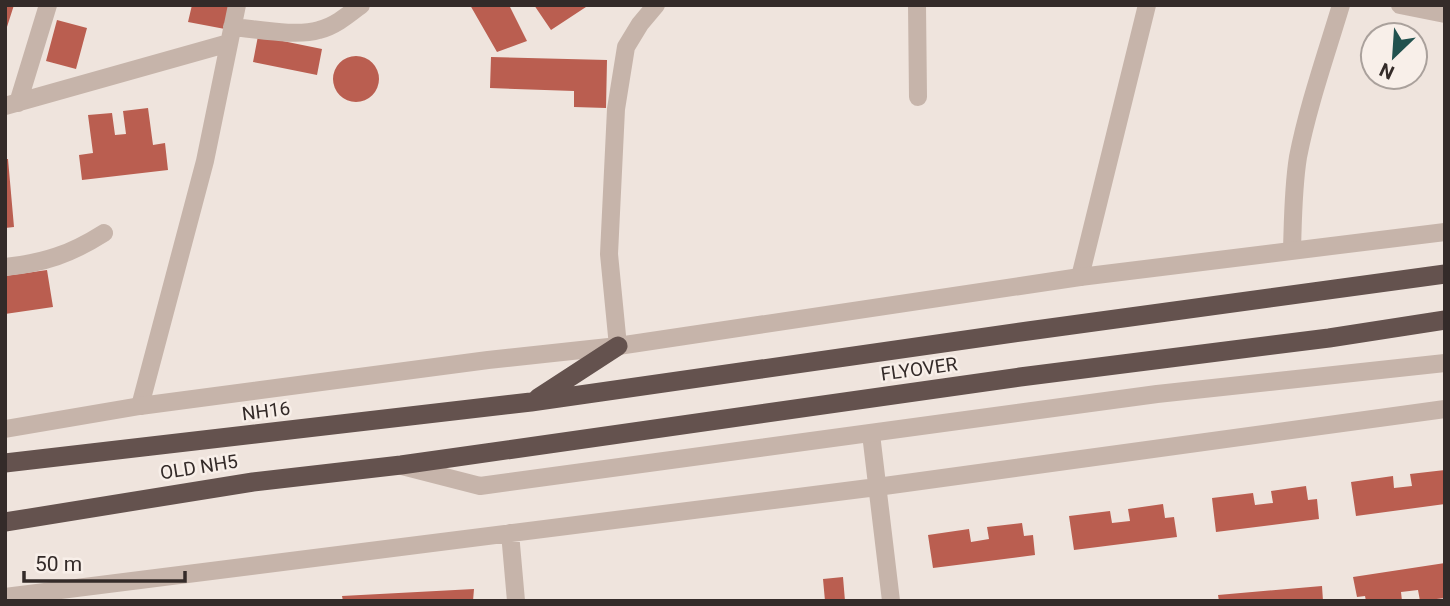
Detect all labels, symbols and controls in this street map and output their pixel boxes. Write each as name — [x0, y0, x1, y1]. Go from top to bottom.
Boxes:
north arrow — [1359, 21, 1429, 91]
text: N — [1376, 58, 1398, 84]
street label: FLYOVER — [879, 352, 959, 386]
street label: NH16 — [241, 397, 291, 425]
street label: OLD NH5 — [159, 450, 239, 484]
scale bar — [24, 540, 186, 584]
text: 50 m — [35, 552, 82, 576]

